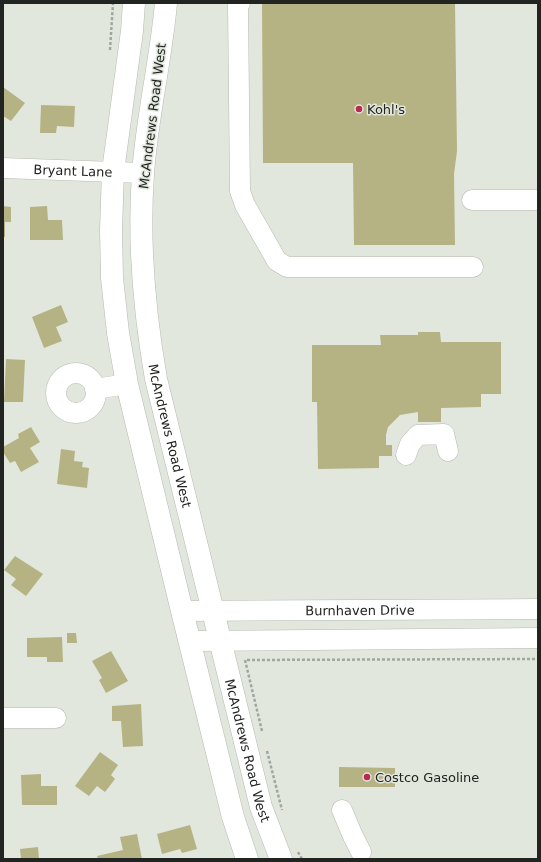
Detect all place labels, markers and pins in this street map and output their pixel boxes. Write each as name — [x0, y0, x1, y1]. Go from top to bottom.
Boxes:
place label: Kohl's — [367, 102, 405, 117]
marker: Kohl's — [354, 104, 364, 114]
place label: Costco Gasoline — [375, 770, 479, 785]
marker: Costco Gasoline — [362, 772, 372, 782]

